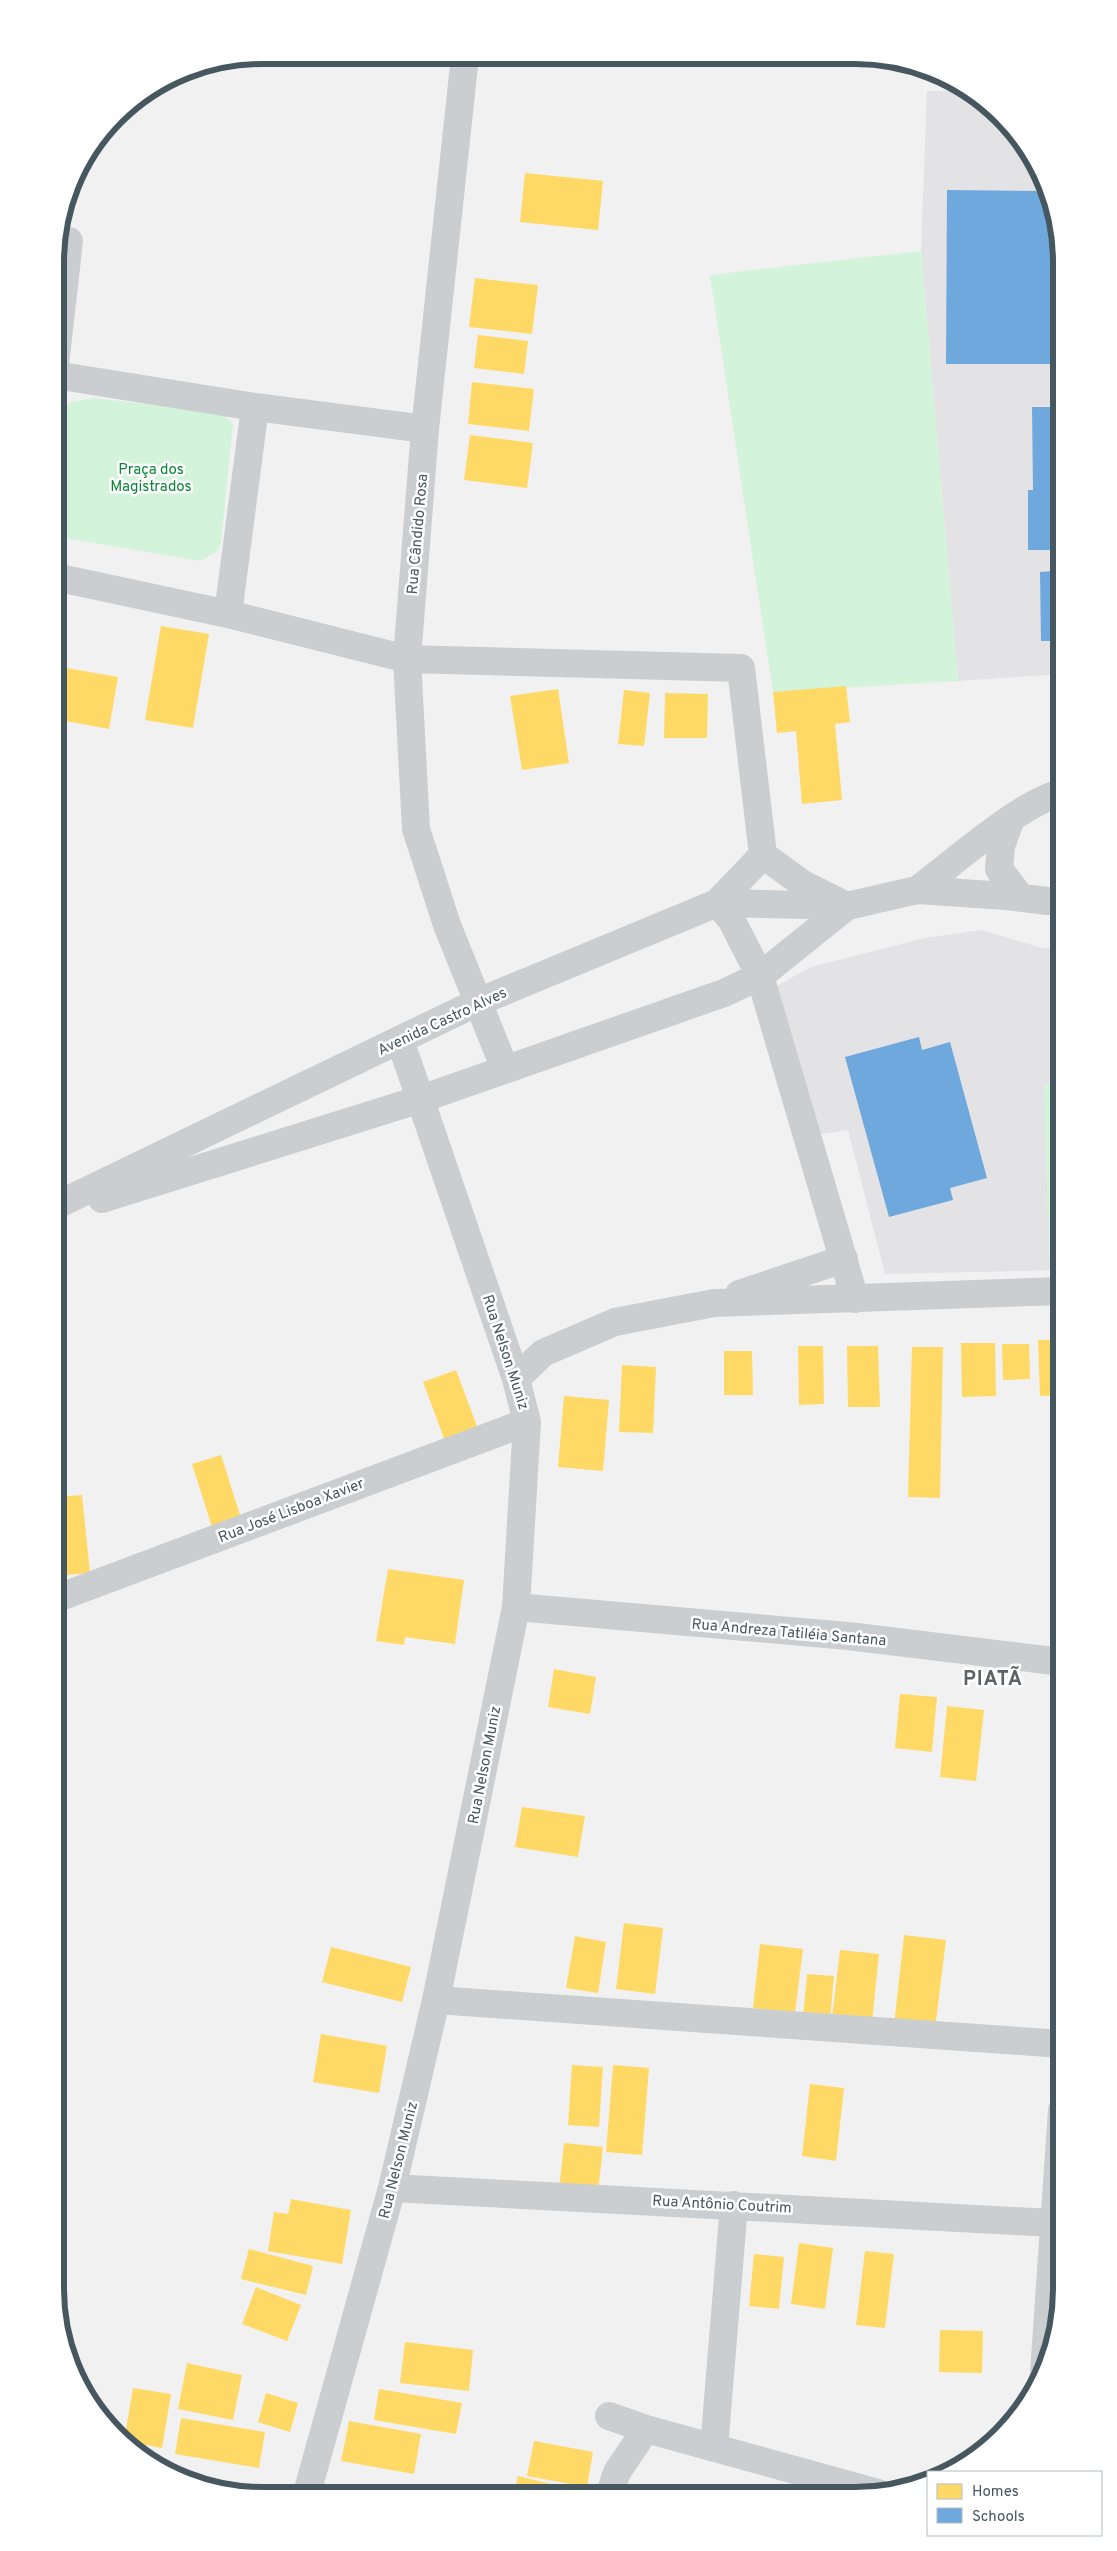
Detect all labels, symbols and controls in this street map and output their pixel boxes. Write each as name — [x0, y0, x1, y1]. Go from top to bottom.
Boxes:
park label: Praça dos Magistrados — [110, 461, 192, 497]
street label: Rua Cândido Rosa — [404, 473, 433, 595]
street label: Avenida Castro Alves — [375, 984, 510, 1061]
street label: Rua Nelson Muniz — [477, 1292, 532, 1412]
street label: Rua José Lisboa Xavier — [216, 1475, 367, 1548]
street label: Rua Andreza Tatiléia Santana — [691, 1616, 887, 1651]
district label: PIATÃ — [963, 1666, 1023, 1693]
street label: Rua Nelson Muniz — [465, 1705, 506, 1826]
street label: Rua Nelson Muniz — [376, 2100, 423, 2221]
street label: Rua Antônio Coutrim — [652, 2192, 792, 2219]
legend — [927, 2471, 1102, 2536]
text: Homes — [972, 2483, 1019, 2502]
text: Schools — [972, 2508, 1025, 2527]

